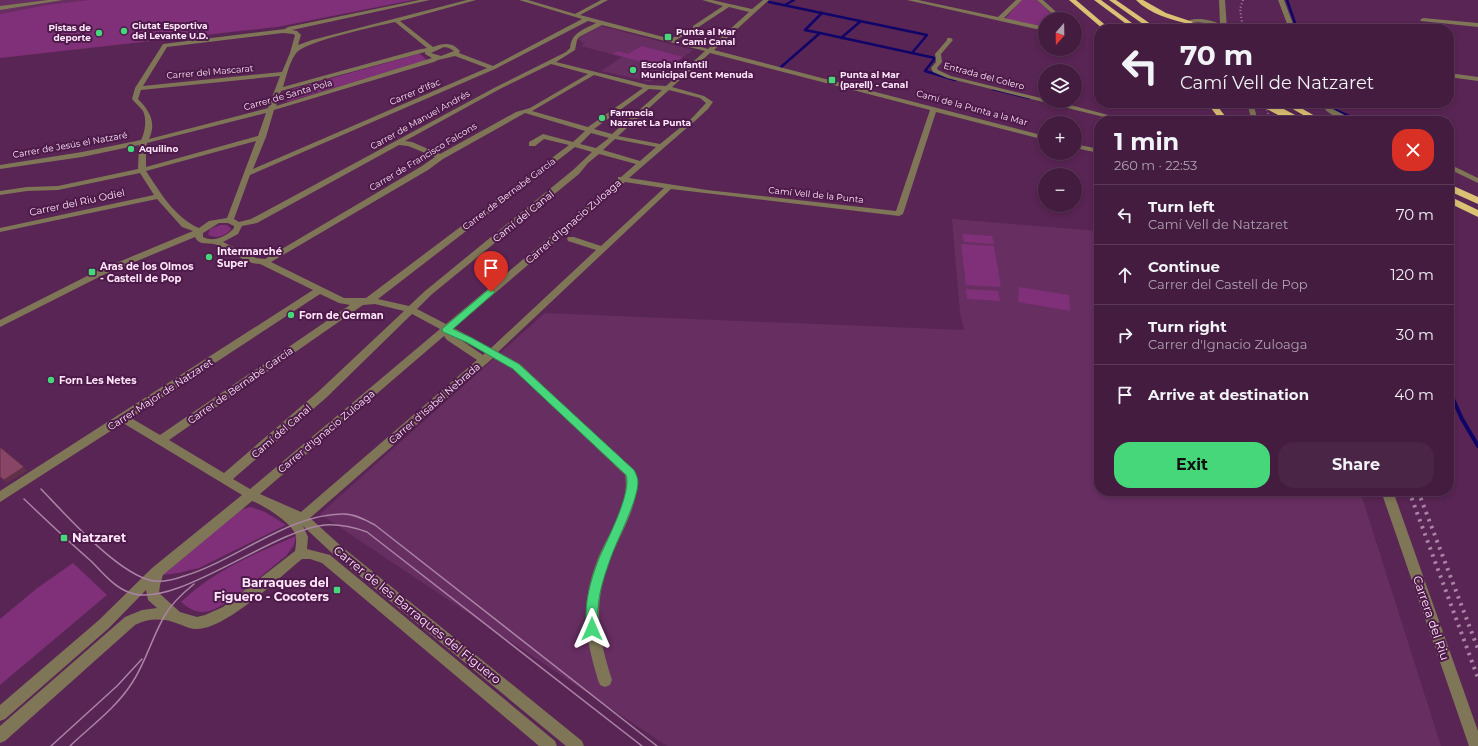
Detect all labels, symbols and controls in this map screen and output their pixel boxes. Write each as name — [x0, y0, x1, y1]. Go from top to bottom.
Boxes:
north arrow — [1038, 12, 1082, 56]
map controls — [1038, 12, 1082, 212]
place label: Ciutat Esportiva del Levante U.D. — [132, 20, 209, 41]
place label: Pistas de deporte — [48, 22, 91, 43]
marker: Ciutat Esportiva del Levante U.D. — [119, 26, 129, 36]
place label: Punta al Mar - Camí Canal — [676, 26, 736, 47]
marker: Pistas de deporte — [94, 28, 104, 38]
marker: Punta al Mar - Camí Canal — [663, 32, 673, 42]
text: 70 m — [1180, 38, 1253, 72]
icon: left — [1114, 40, 1166, 92]
place label: Escola Infantil Municipal Gent Menuda — [641, 59, 753, 80]
street label: Entrada del Colero — [943, 59, 1026, 92]
street label: Carrer del Mascarat — [166, 62, 254, 81]
button: layers — [1038, 64, 1082, 108]
marker: Escola Infantil Municipal Gent Menuda — [628, 65, 638, 75]
place label: Punta al Mar (parell) - Canal — [840, 69, 908, 90]
text: Camí Vell de Natzaret — [1180, 72, 1374, 94]
marker: Punta al Mar (parell) - Canal — [827, 75, 837, 85]
street label: Carrer d'Ifac — [388, 76, 442, 107]
street label: Carrer de Santa Pola — [242, 77, 333, 112]
street label: Carrer de Manuel Andrés — [368, 87, 472, 152]
street label: Camí de la Punta a la Mar — [915, 87, 1029, 128]
place label: Farmacia Nazaret La Punta — [610, 107, 691, 128]
marker: Farmacia Nazaret La Punta — [597, 113, 607, 123]
button: + — [1038, 116, 1082, 160]
street label: Carrer de Francisco Falcons — [367, 120, 479, 193]
text: 1 min — [1114, 127, 1179, 156]
street label: Carrer de Jesús el Natzaré — [12, 129, 129, 160]
button: close — [1392, 129, 1434, 171]
place label: Aquilino — [138, 143, 179, 154]
marker: Aquilino — [126, 144, 136, 154]
street label: Carrer de Bernabé García — [460, 155, 557, 232]
text: 260 m · 22:53 — [1114, 157, 1197, 173]
button: − — [1038, 168, 1082, 212]
street label: Carrer d'Ignacio Zuloaga — [523, 176, 624, 266]
street label: Camí Vell de la Punta — [768, 184, 864, 205]
street label: Carrer del Riu Odiel — [28, 186, 126, 219]
street label: Camí del Canal — [490, 188, 557, 245]
text: Turn left — [1148, 197, 1215, 216]
icon: left — [1114, 204, 1136, 226]
text: 70 m — [1396, 205, 1434, 224]
text: Camí Vell de Natzaret — [1148, 216, 1288, 232]
place label: Intermarché Super — [217, 245, 282, 270]
pin — [474, 251, 508, 292]
marker: Intermarché Super — [204, 252, 214, 262]
icon: arrive — [480, 257, 502, 279]
text: Continue — [1148, 257, 1220, 276]
place label: Aras de los Olmos - Castell de Pop — [99, 260, 194, 285]
icon: ahead — [1114, 264, 1136, 286]
text: 120 m — [1390, 265, 1434, 284]
marker: Aras de los Olmos - Castell de Pop — [87, 267, 97, 277]
text: Carrer del Castell de Pop — [1148, 276, 1308, 292]
place label: Forn de German — [299, 309, 384, 322]
marker: Forn de German — [286, 310, 296, 320]
text: Turn right — [1148, 317, 1227, 336]
icon: right — [1114, 324, 1136, 346]
text: 30 m — [1396, 325, 1434, 344]
text: Carrer d'Ignacio Zuloaga — [1148, 336, 1307, 352]
street label: Carrer de Bernabé García — [185, 344, 296, 427]
street label: Carrer Major de Natzaret — [105, 355, 215, 433]
street label: Carrer d'Isabel Nebrada — [386, 360, 483, 447]
place label: Forn Les Netes — [59, 374, 137, 387]
marker: Forn Les Netes — [46, 375, 56, 385]
icon: arrive — [1114, 384, 1136, 406]
text: Arrive at destination — [1148, 385, 1309, 404]
text: 40 m — [1394, 385, 1434, 404]
street label: Carrer d'Ignacio Zuloaga — [275, 387, 377, 476]
street label: Camí del Canal — [249, 402, 314, 461]
button: Exit — [1114, 442, 1270, 488]
button: Share — [1278, 442, 1434, 488]
place label: Natzaret — [72, 530, 127, 545]
marker: Natzaret — [59, 533, 69, 543]
street label: Carrer de les Barraques del Figuero — [331, 542, 504, 687]
street label: Carrera del Riu — [1410, 574, 1453, 662]
place label: Barraques del Figuero - Cocoters — [214, 575, 330, 604]
marker: Barraques del Figuero - Cocoters — [332, 585, 342, 595]
position arrow — [571, 608, 613, 650]

